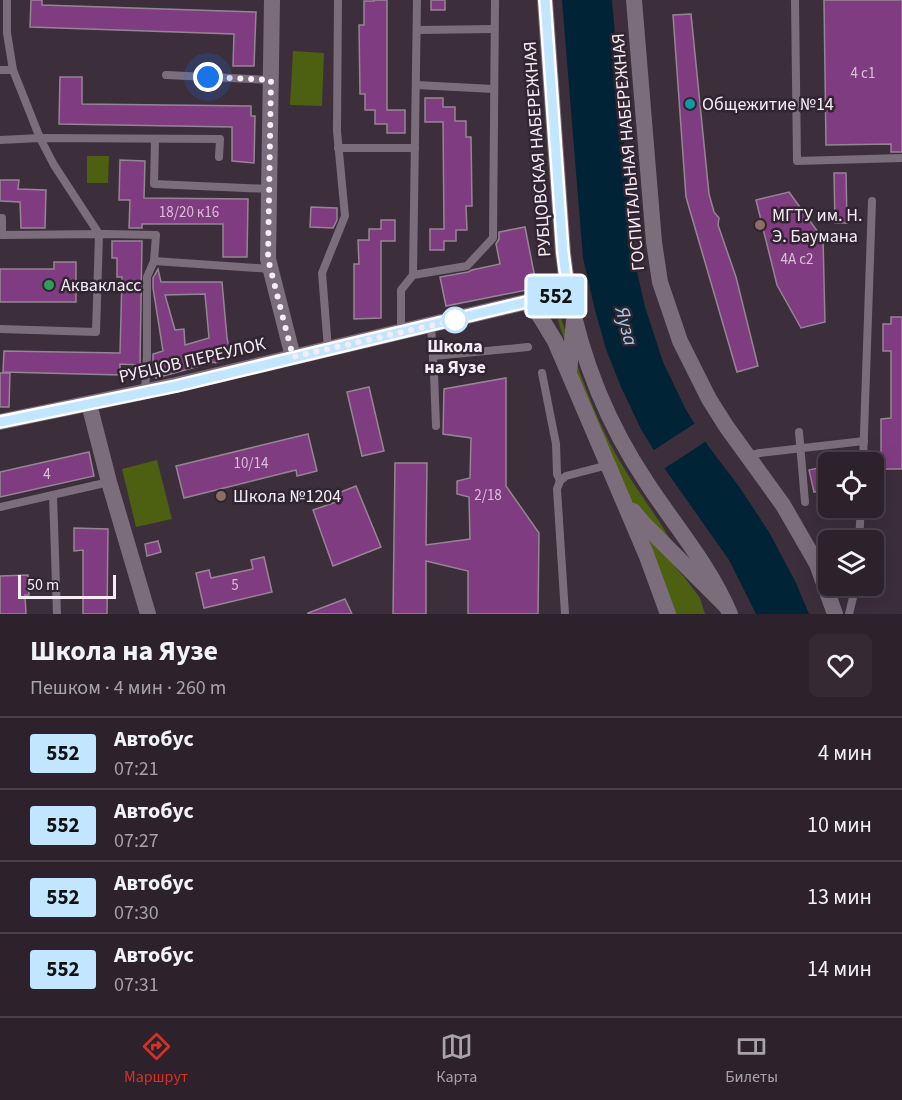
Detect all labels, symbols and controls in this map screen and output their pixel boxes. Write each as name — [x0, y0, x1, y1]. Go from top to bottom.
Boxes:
street label: ГОСПИТАЛЬНАЯ НАБЕРЕЖНАЯ — [606, 32, 651, 272]
street label: РУБЦОВСКАЯ НАБЕРЕЖНАЯ — [517, 40, 558, 258]
your location — [193, 62, 223, 92]
house number: 4 с1 — [851, 63, 875, 84]
place label: Общежитие №14 — [702, 92, 834, 117]
marker: Общежитие №14 — [683, 97, 697, 111]
house number: 18/20 к16 — [159, 202, 219, 223]
place label: МГТУ им. Н. Э. Баумана — [772, 203, 862, 249]
marker: МГТУ им. Н. Э. Баумана — [753, 218, 767, 232]
house number: 4А с2 — [781, 249, 813, 270]
place label: Аквакласс — [61, 273, 142, 298]
line badge: 552 — [522, 276, 590, 316]
marker: Аквакласс — [42, 278, 56, 292]
text: 552 — [539, 281, 573, 311]
water label: Яуза — [607, 303, 645, 349]
marker: Школа на Яузе — [442, 307, 468, 333]
street label: РУБЦОВ ПЕРЕУЛОК — [116, 331, 268, 390]
place label: Школа на Яузе — [424, 334, 486, 380]
map controls — [818, 452, 884, 596]
button: locate — [818, 452, 884, 518]
house number: 10/14 — [233, 453, 269, 474]
house number: 4 — [43, 464, 51, 485]
place label: Школа №1204 — [233, 484, 341, 509]
house number: 2/18 — [474, 485, 502, 506]
marker: Школа №1204 — [214, 489, 228, 503]
button: layers — [818, 530, 884, 596]
scale bar — [18, 572, 116, 600]
text: 50 m — [27, 574, 59, 596]
house number: 5 — [231, 575, 239, 596]
text: Школа на Яузе — [30, 631, 218, 671]
button: heart — [809, 634, 872, 697]
text: Пешком · 4 мин · 260 m — [30, 674, 226, 702]
text: Автобус — [114, 723, 194, 755]
text: 4 мин — [818, 737, 872, 769]
text: 552 — [46, 738, 80, 768]
text: 07:21 — [114, 755, 159, 783]
text: Автобус — [114, 795, 194, 827]
text: 10 мин — [807, 809, 872, 841]
text: 552 — [46, 810, 80, 840]
text: 07:27 — [114, 827, 159, 855]
text: Автобус — [114, 867, 194, 899]
text: 13 мин — [807, 881, 872, 913]
text: 552 — [46, 882, 80, 912]
text: 07:30 — [114, 899, 159, 927]
text: Автобус — [114, 939, 194, 971]
text: 14 мин — [807, 953, 872, 985]
text: 552 — [46, 954, 80, 984]
text: 07:31 — [114, 971, 159, 999]
tab: Маршрут — [124, 1030, 188, 1088]
tab: Карта — [436, 1030, 477, 1088]
tab: Билеты — [725, 1030, 778, 1088]

